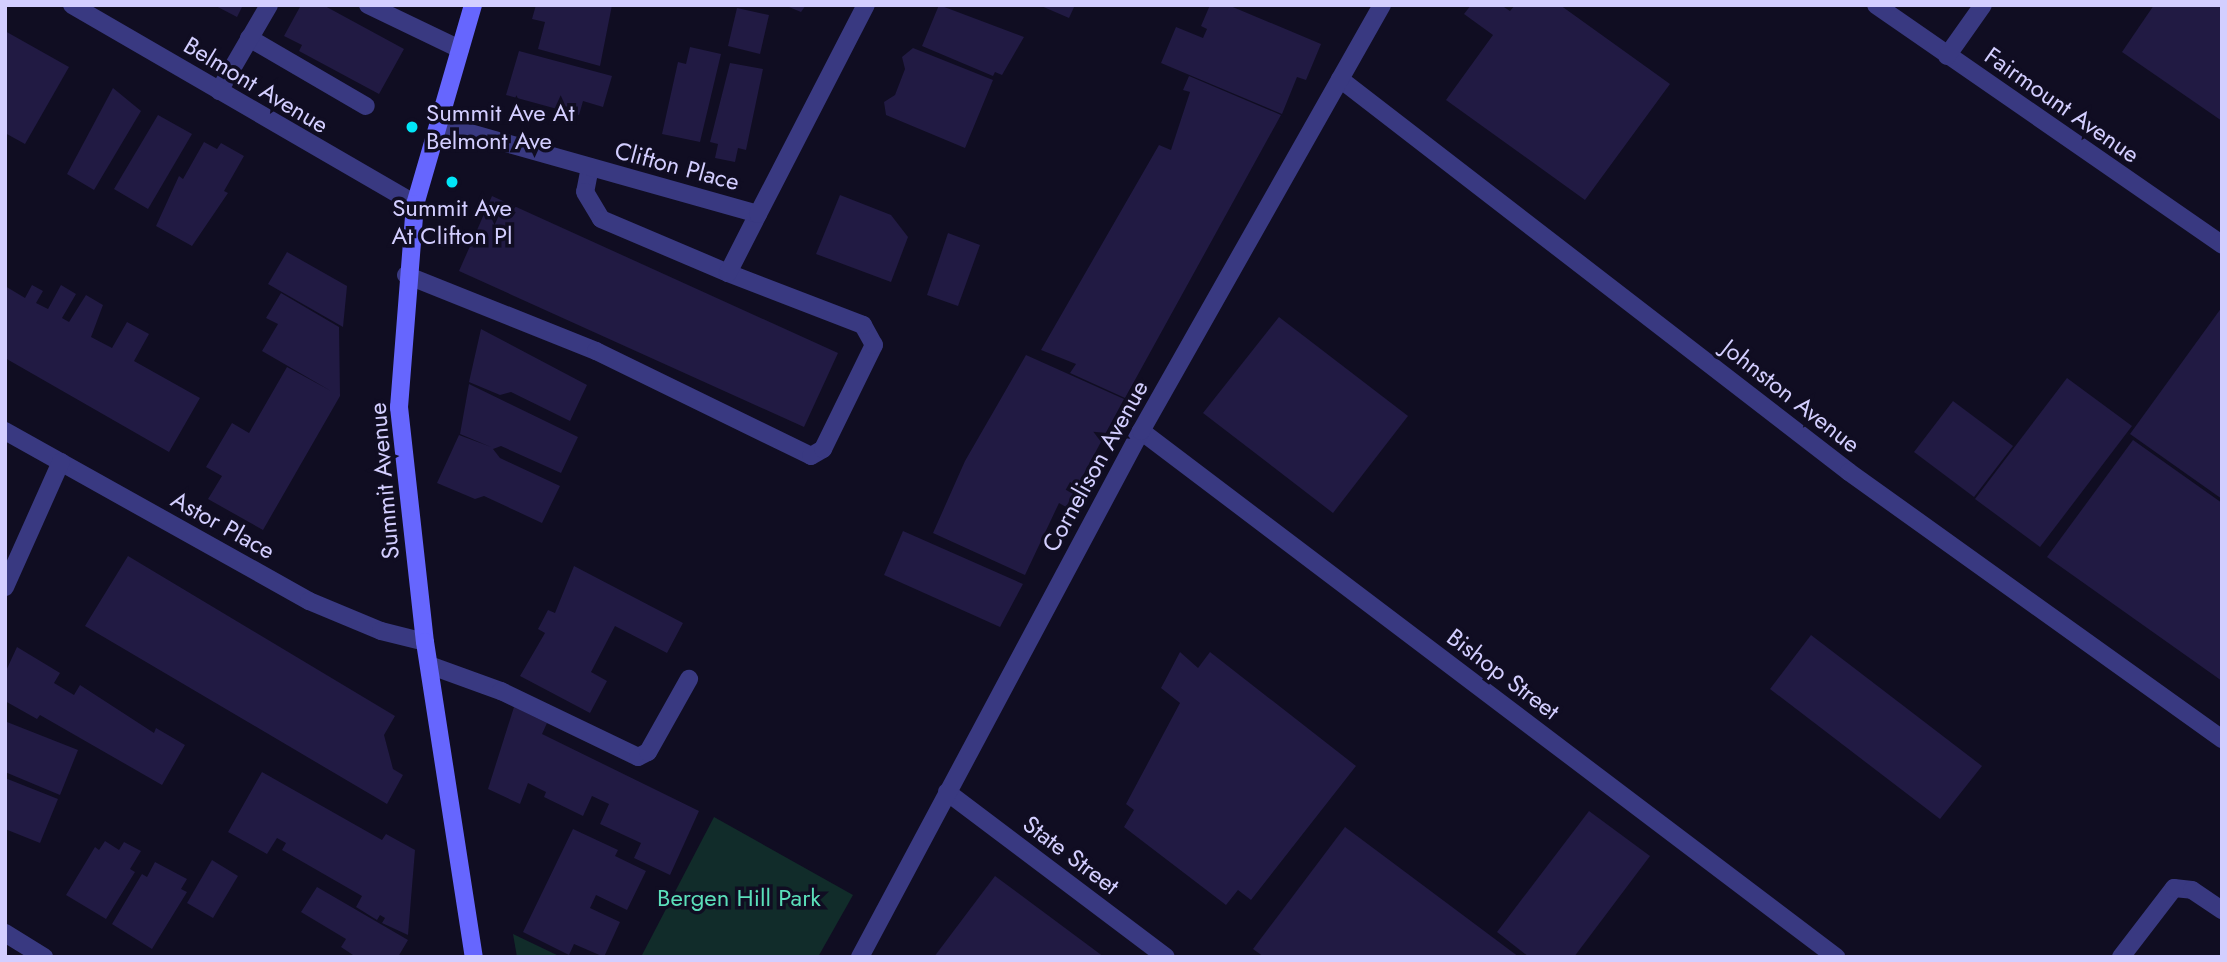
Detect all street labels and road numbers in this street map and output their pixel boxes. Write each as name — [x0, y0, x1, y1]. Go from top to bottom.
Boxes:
street label: Belmont Avenue — [179, 31, 333, 139]
street label: Fairmount Avenue — [1979, 41, 2145, 169]
street label: Clifton Place — [612, 136, 742, 196]
street label: Johnston Avenue — [1716, 333, 1866, 459]
street label: Cornelison Avenue — [1036, 375, 1154, 557]
street label: Summit Avenue — [363, 401, 405, 561]
street label: Astor Place — [166, 485, 280, 565]
street label: Bishop Street — [1441, 622, 1565, 726]
street label: State Street — [1017, 809, 1125, 901]

